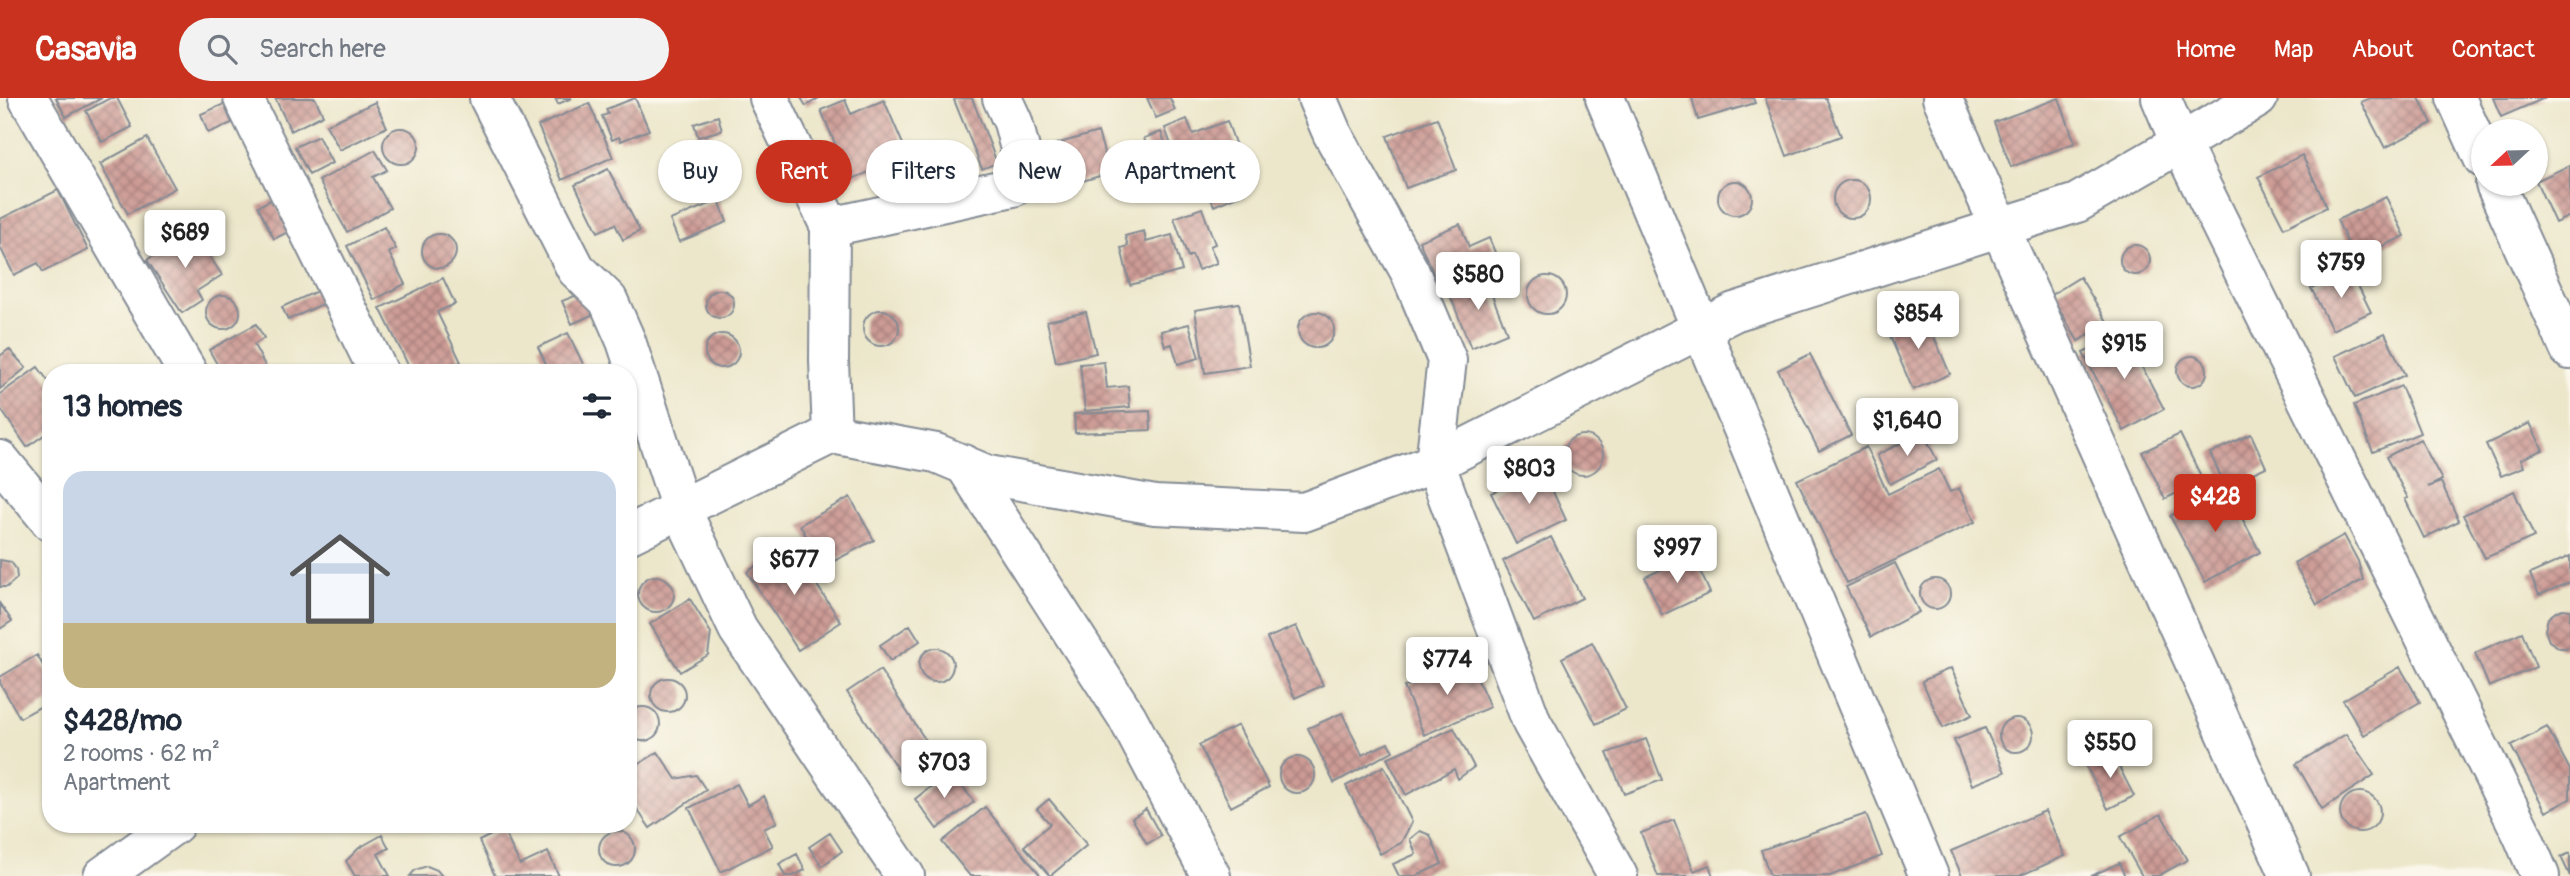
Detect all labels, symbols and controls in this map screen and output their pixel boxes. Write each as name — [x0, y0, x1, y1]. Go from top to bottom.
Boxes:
search box — [179, 18, 669, 81]
text: Casavia — [35, 29, 137, 70]
icon: search — [203, 30, 241, 68]
text: Search here — [259, 33, 386, 65]
text: Home — [2175, 35, 2236, 64]
text: Map — [2274, 35, 2314, 64]
text: About — [2352, 35, 2414, 64]
text: Contact — [2452, 35, 2535, 64]
north arrow — [2471, 119, 2548, 196]
map controls — [2471, 119, 2548, 196]
chip: Buy — [658, 140, 742, 203]
chip: Rent — [756, 140, 852, 203]
chip: Filters — [866, 140, 979, 203]
chip: New — [993, 140, 1086, 203]
chip: Apartment — [1100, 140, 1260, 203]
pin: $689 — [144, 211, 226, 270]
text: $689 — [160, 218, 210, 247]
pin: $759 — [2300, 240, 2382, 300]
text: $759 — [2317, 248, 2365, 277]
pin: $580 — [1437, 252, 1519, 312]
text: $580 — [1452, 260, 1504, 289]
pin: $854 — [1877, 292, 1959, 351]
text: $854 — [1893, 299, 1943, 328]
pin: $915 — [2083, 322, 2165, 381]
text: $915 — [2101, 329, 2147, 358]
icon: filters — [578, 387, 616, 425]
text: 13 homes — [63, 388, 182, 425]
pin: $1,640 — [1850, 398, 1964, 458]
text: $1,640 — [1872, 406, 1942, 435]
pin: $803 — [1488, 446, 1570, 506]
text: $803 — [1503, 454, 1555, 483]
pin: $428 — [2174, 474, 2256, 534]
text: $428 — [2190, 482, 2240, 511]
icon: home — [277, 516, 403, 642]
pin: $997 — [1636, 526, 1718, 585]
text: $997 — [1653, 533, 1701, 562]
pin: $677 — [753, 538, 835, 597]
text: $677 — [769, 545, 819, 574]
pin: $774 — [1406, 638, 1488, 697]
text: $774 — [1422, 645, 1472, 674]
text: $428/mo — [63, 702, 182, 739]
pin: $550 — [2069, 720, 2151, 780]
text: $550 — [2083, 728, 2137, 757]
text: 2 rooms · 62 m² — [63, 739, 220, 768]
pin: $703 — [903, 740, 985, 800]
text: $703 — [917, 748, 971, 777]
text: Apartment — [63, 768, 170, 797]

